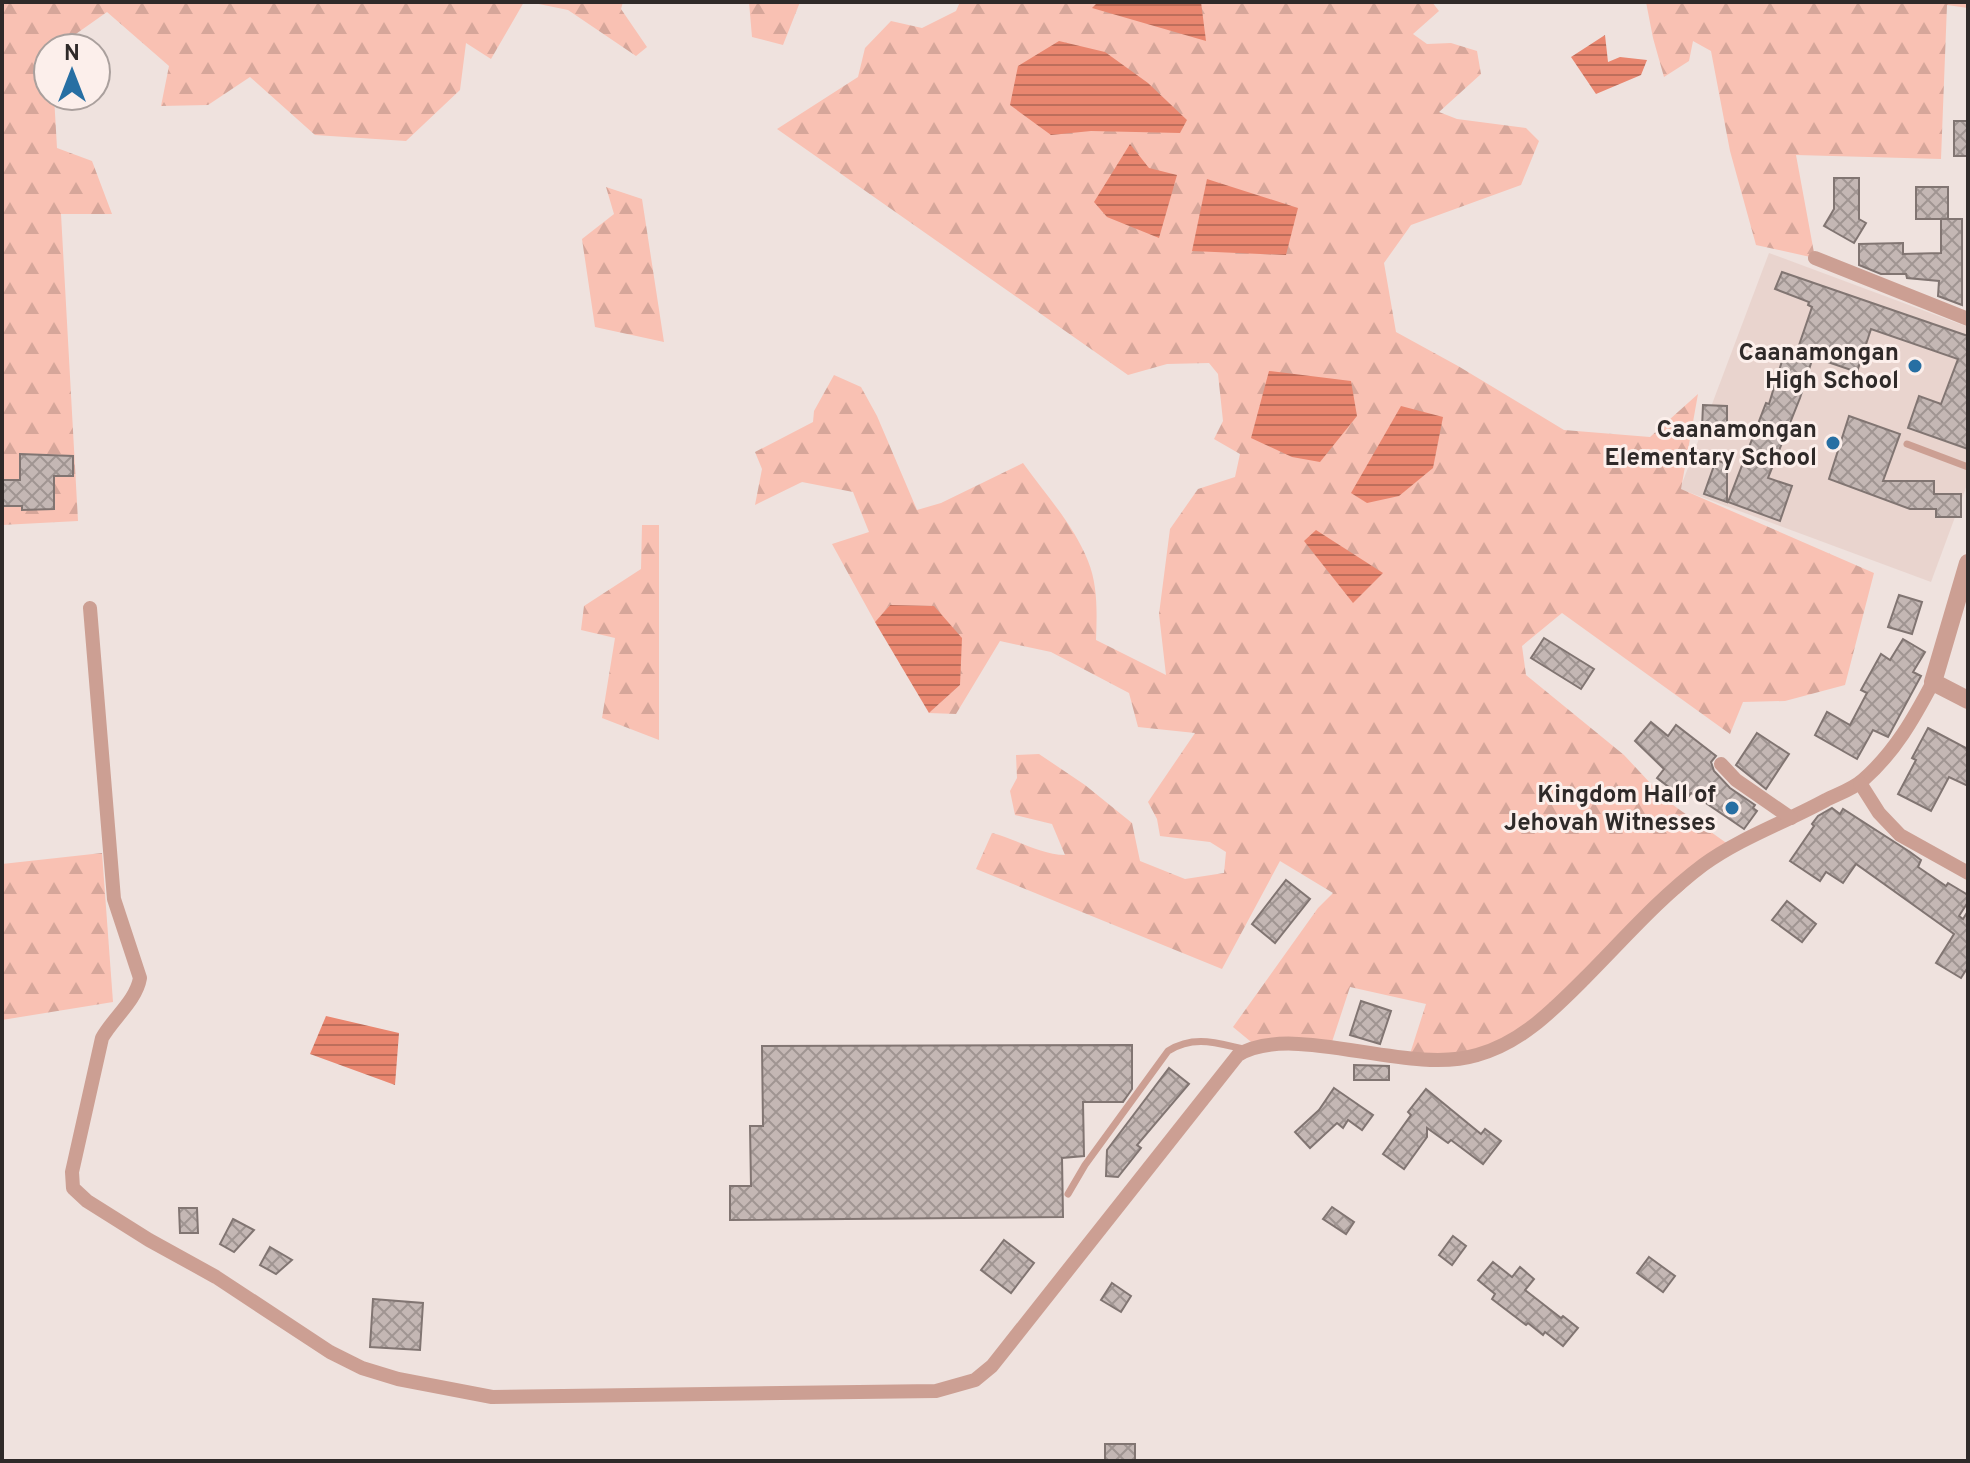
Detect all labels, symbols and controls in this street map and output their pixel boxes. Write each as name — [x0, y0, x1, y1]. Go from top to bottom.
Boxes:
north arrow — [32, 32, 112, 112]
text: N — [64, 41, 80, 68]
place label: Caanamongan High School — [1739, 339, 1899, 397]
marker: Caanamongan High School — [1906, 357, 1924, 375]
place label: Caanamongan Elementary School — [1605, 416, 1817, 474]
marker: Caanamongan Elementary School — [1824, 434, 1842, 452]
place label: Kingdom Hall of Jehovah Witnesses — [1504, 781, 1716, 839]
marker: Kingdom Hall of Jehovah Witnesses — [1723, 799, 1741, 817]

